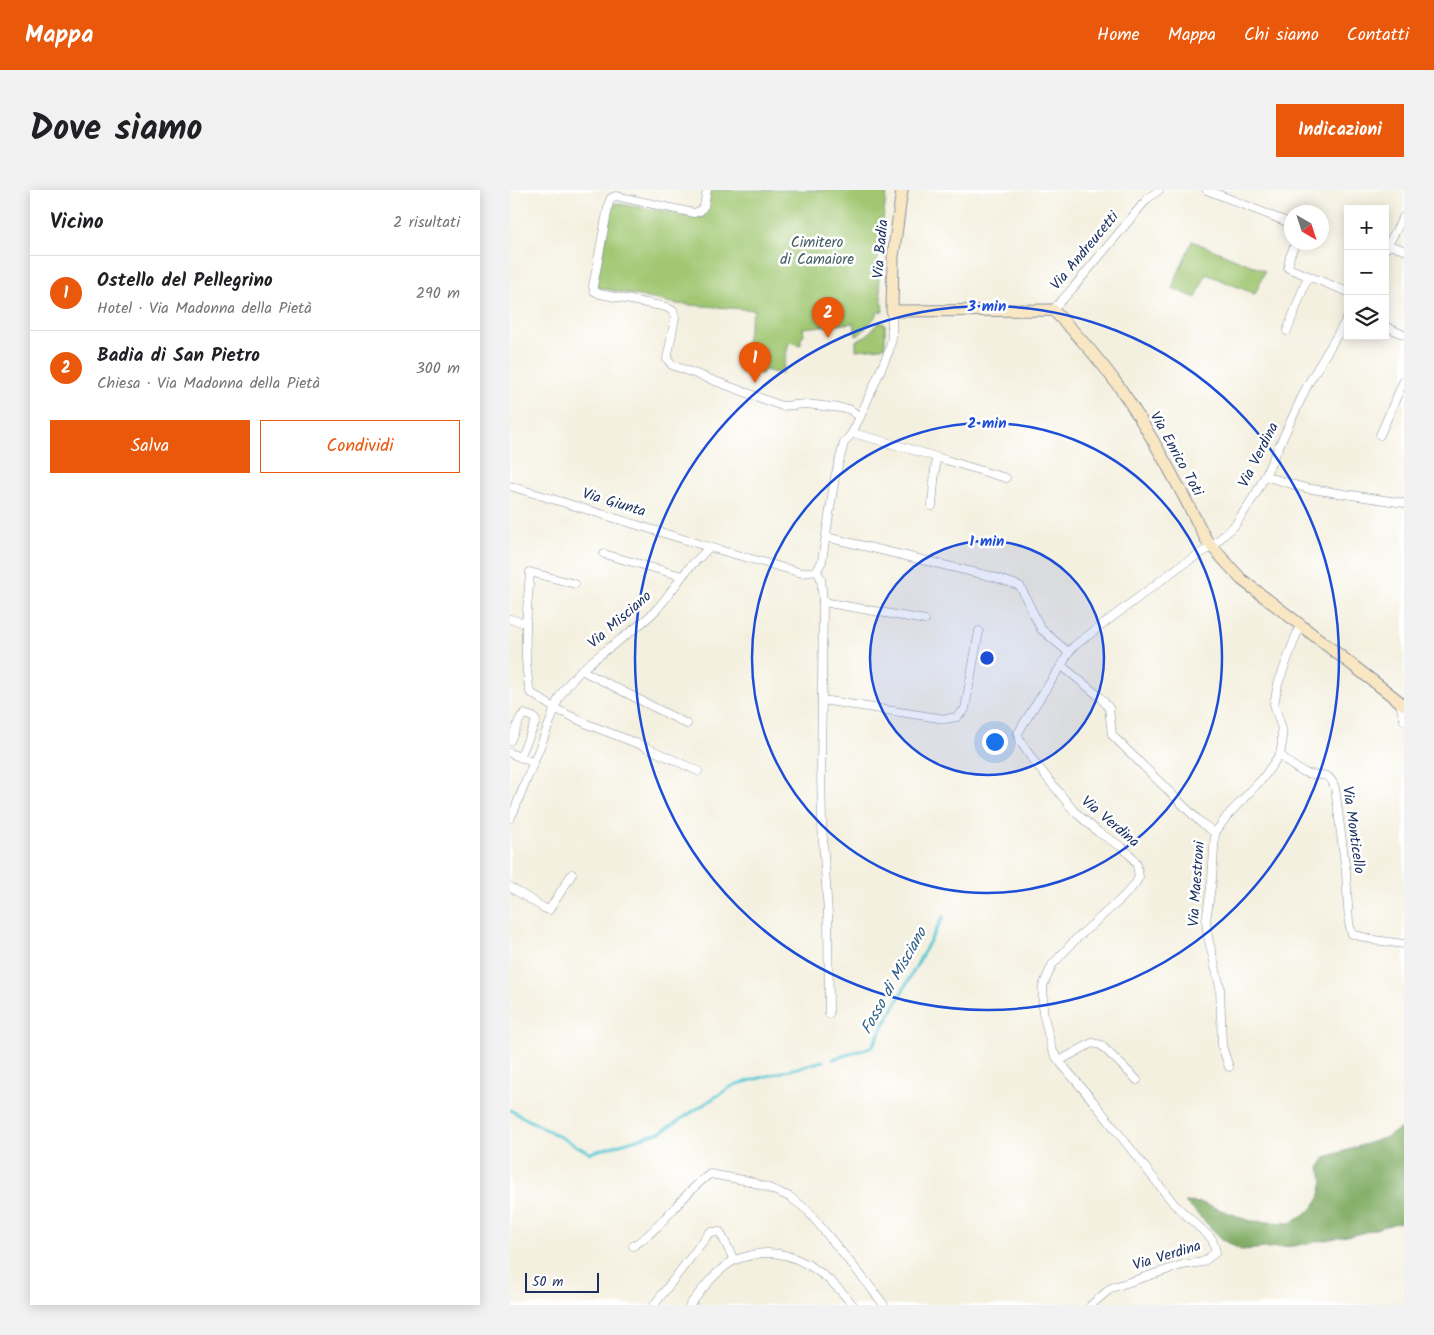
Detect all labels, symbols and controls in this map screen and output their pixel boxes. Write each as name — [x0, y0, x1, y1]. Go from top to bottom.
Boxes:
text: Mappa — [25, 16, 93, 55]
text: Home — [1097, 21, 1140, 50]
text: Mappa — [1168, 21, 1216, 50]
text: Chi siamo — [1244, 21, 1319, 50]
text: Contatti — [1347, 21, 1409, 50]
text: Dove siamo — [30, 102, 203, 158]
button: Indicazioni — [1276, 104, 1404, 157]
street label: Via Andreucetti — [1045, 205, 1126, 296]
north arrow — [1284, 205, 1329, 250]
map controls — [1344, 205, 1389, 340]
button: + — [1344, 205, 1389, 250]
text: Vicino — [50, 206, 104, 239]
text: 2 risultati — [393, 210, 460, 235]
street label: Via Badia — [866, 218, 896, 280]
park label: Cimitero di Camaiore — [780, 231, 854, 272]
button: − — [1344, 250, 1389, 295]
text: Ostello del Pellegrino — [97, 266, 273, 296]
text: 1 — [64, 281, 68, 306]
text: 290 m — [416, 281, 460, 306]
text: 3 min — [967, 295, 1006, 319]
button: layers — [1344, 295, 1389, 340]
text: Hotel · Via Madonna della Pietà — [97, 296, 312, 321]
pin: 2 — [812, 297, 844, 338]
text: Badia di San Pietro — [97, 341, 260, 371]
pin: 1 — [739, 342, 771, 383]
text: 2 — [61, 356, 71, 381]
text: 300 m — [416, 356, 460, 381]
text: Chiesa · Via Madonna della Pietà — [97, 371, 320, 396]
street label: Via Enrico Toti — [1143, 407, 1210, 502]
text: 2 min — [967, 412, 1007, 436]
street label: Via Verdina — [1232, 418, 1286, 492]
button: Salva — [50, 420, 250, 473]
button: Condividi — [260, 420, 460, 473]
street label: Via Giunta — [579, 482, 649, 524]
text: 1 min — [970, 530, 1004, 554]
street label: Via Misciano — [583, 585, 658, 655]
centre of rings — [978, 649, 996, 667]
your location — [982, 729, 1008, 755]
street label: Via Monticello — [1335, 785, 1371, 876]
street label: Via Verdina — [1075, 790, 1145, 854]
street label: Via Maestroni — [1182, 839, 1212, 928]
water label: Fosso di Misciano — [854, 922, 935, 1039]
street label: Via Verdina — [1130, 1234, 1204, 1278]
scale bar — [525, 1270, 599, 1293]
text: 50 m — [532, 1271, 563, 1293]

